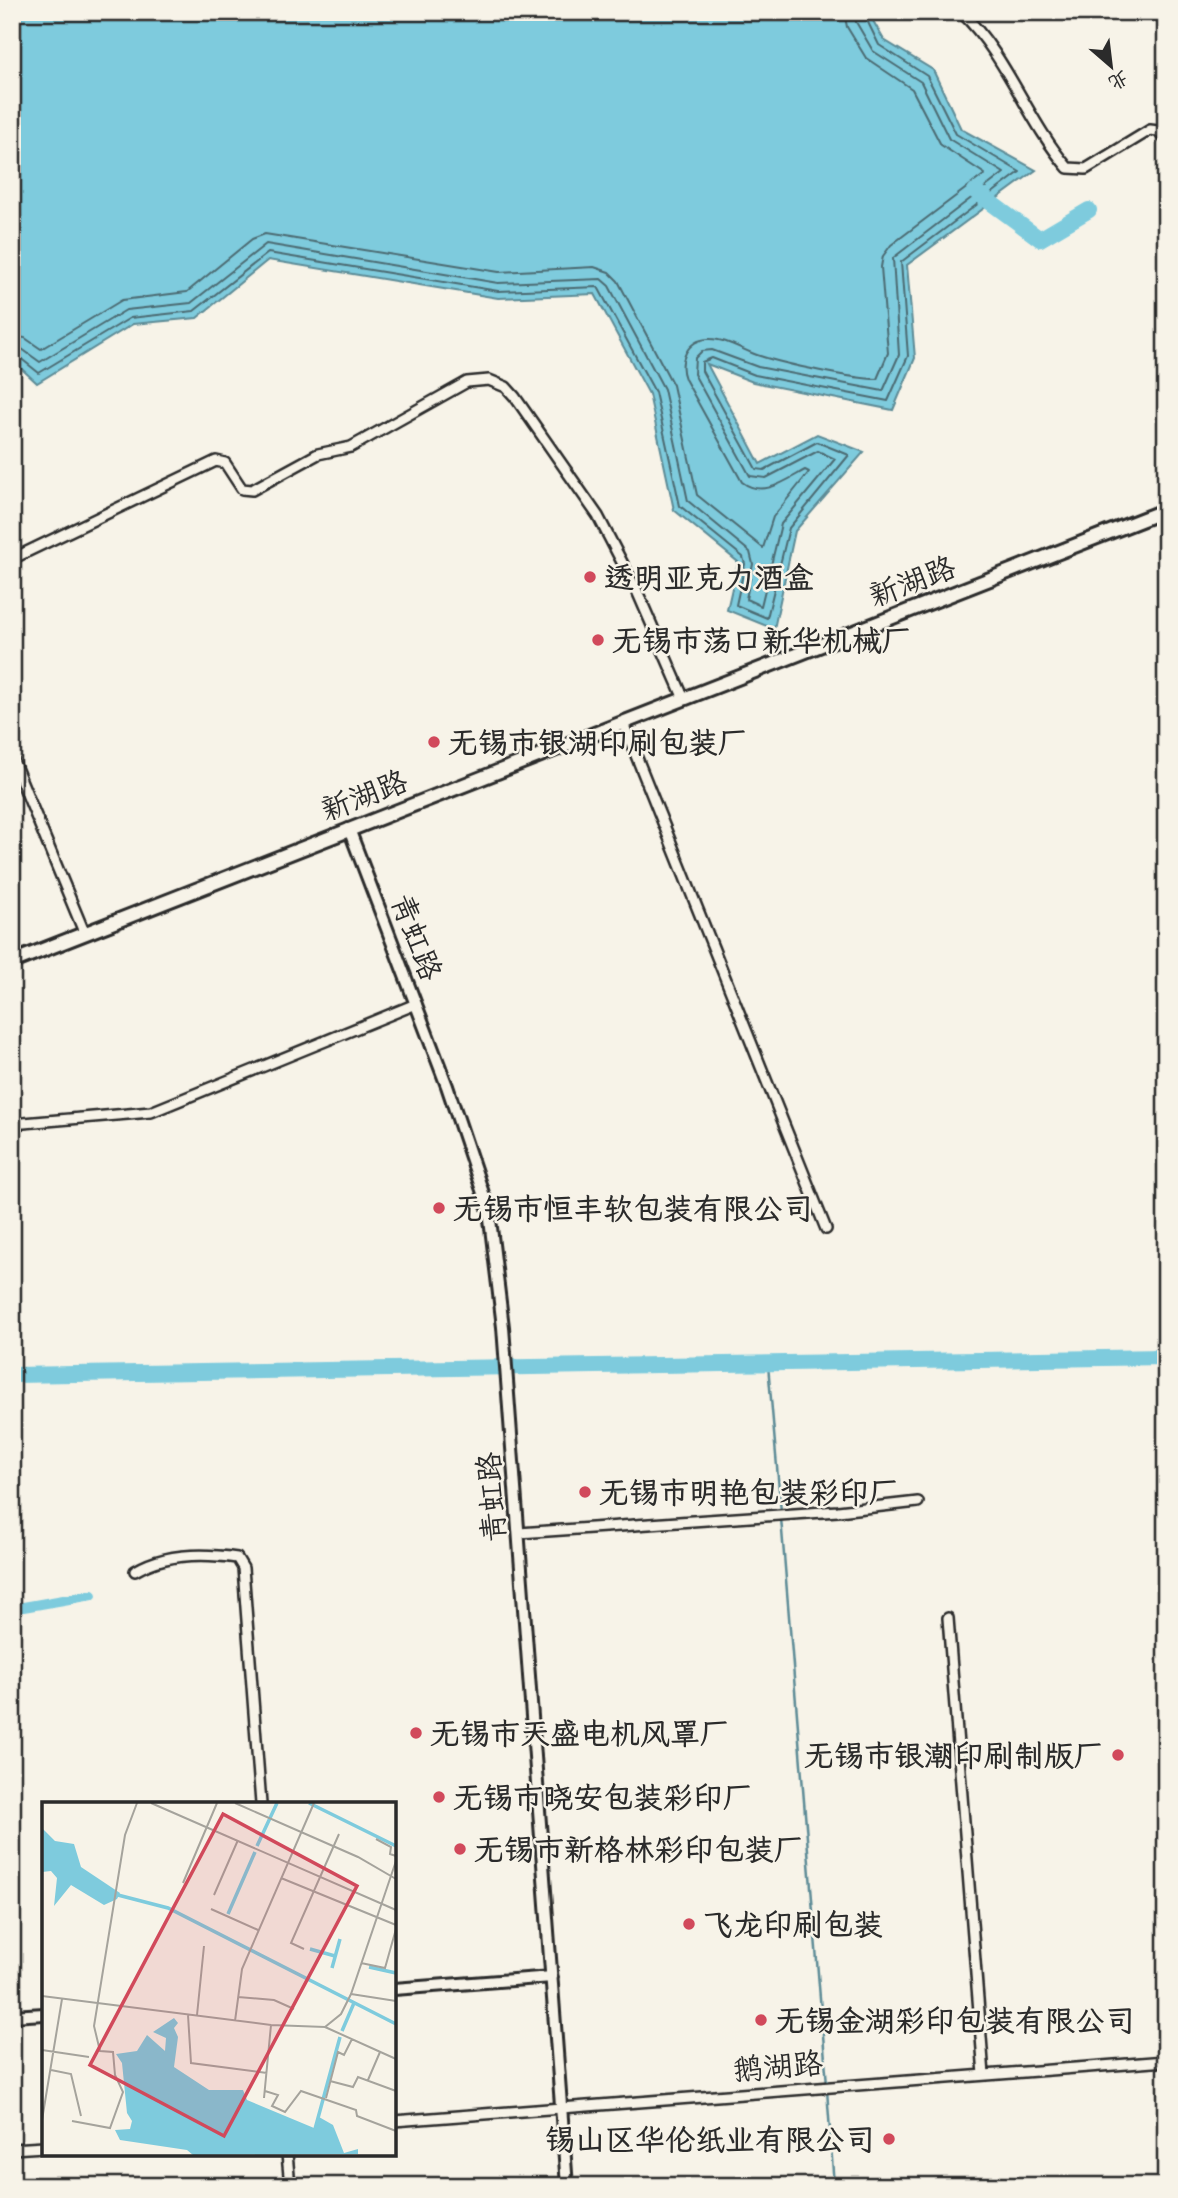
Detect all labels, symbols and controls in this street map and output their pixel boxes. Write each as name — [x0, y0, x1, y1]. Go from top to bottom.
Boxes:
north arrow — [1076, 32, 1146, 102]
text: 北 — [1105, 66, 1133, 95]
street label: 新湖路 — [863, 548, 961, 614]
place label: 透明亚克力酒盒 — [604, 559, 814, 596]
marker: 透明亚克力酒盒 — [582, 569, 598, 585]
place label: 无锡市荡口新华机械厂 — [612, 622, 912, 659]
marker: 无锡市荡口新华机械厂 — [590, 632, 606, 648]
place label: 无锡市银湖印刷包装厂 — [448, 724, 748, 761]
marker: 无锡市银湖印刷包装厂 — [426, 734, 442, 750]
street label: 新湖路 — [315, 762, 413, 828]
street label: 青虹路 — [384, 888, 450, 986]
place label: 无锡市恒丰软包装有限公司 — [453, 1190, 813, 1227]
marker: 无锡市恒丰软包装有限公司 — [431, 1200, 447, 1216]
street label: 青虹路 — [469, 1451, 513, 1543]
place label: 无锡市明艳包装彩印厂 — [599, 1474, 899, 1511]
marker: 无锡市明艳包装彩印厂 — [577, 1484, 593, 1500]
place label: 无锡市天盛电机风罩厂 — [430, 1715, 730, 1752]
marker: 无锡市天盛电机风罩厂 — [408, 1725, 424, 1741]
place label: 无锡市银潮印刷制版厂 — [804, 1737, 1104, 1774]
marker: 无锡市银潮印刷制版厂 — [1110, 1747, 1126, 1763]
place label: 无锡市晓安包装彩印厂 — [453, 1779, 753, 1816]
marker: 无锡市晓安包装彩印厂 — [431, 1789, 447, 1805]
inset map — [42, 1802, 396, 2156]
place label: 无锡市新格林彩印包装厂 — [474, 1831, 804, 1868]
marker: 无锡市新格林彩印包装厂 — [452, 1841, 468, 1857]
place label: 飞龙印刷包装 — [703, 1906, 883, 1943]
marker: 飞龙印刷包装 — [681, 1916, 697, 1932]
place label: 无锡金湖彩印包装有限公司 — [775, 2002, 1135, 2039]
marker: 无锡金湖彩印包装有限公司 — [753, 2012, 769, 2028]
street label: 鹅湖路 — [732, 2044, 824, 2088]
place label: 锡山区华伦纸业有限公司 — [545, 2121, 875, 2158]
marker: 锡山区华伦纸业有限公司 — [881, 2131, 897, 2147]

